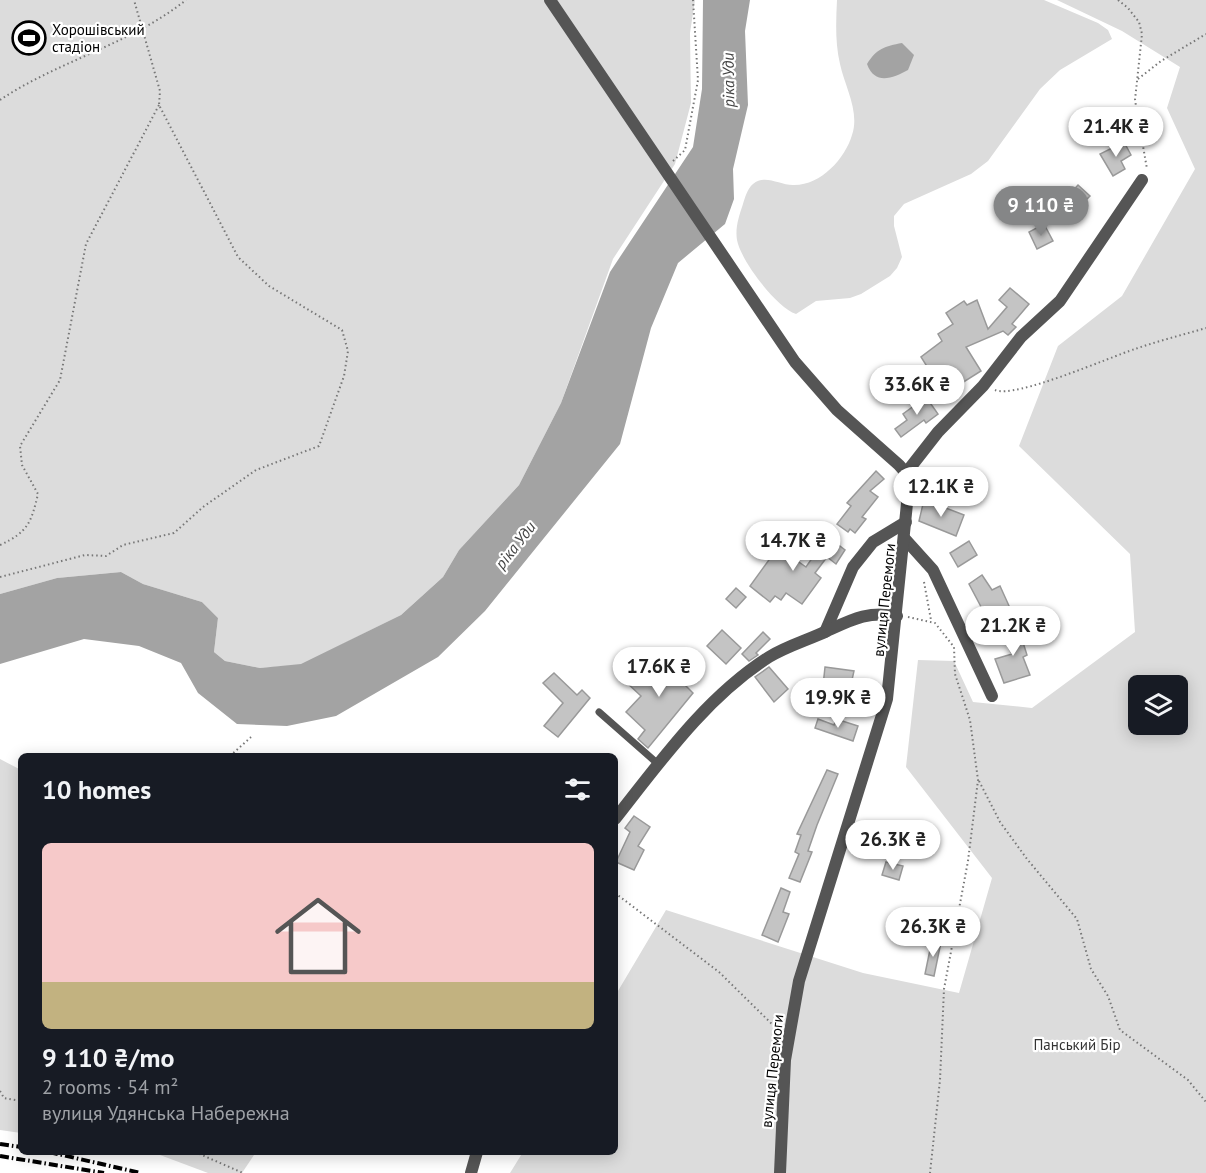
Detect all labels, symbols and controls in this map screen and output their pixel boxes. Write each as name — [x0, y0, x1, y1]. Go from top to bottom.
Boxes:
sports icon: Хорошівський стадіон — [11, 20, 47, 56]
place label: Хорошівський стадіон — [52, 20, 145, 56]
water label: ріка Уди — [718, 52, 738, 109]
pin: 21.4K ₴ — [1061, 107, 1171, 158]
text: 21.4K ₴ — [1082, 113, 1150, 139]
pin: 9 110 ₴ — [986, 186, 1096, 237]
text: 9 110 ₴ — [1008, 192, 1074, 218]
pin: 33.6K ₴ — [862, 365, 972, 416]
text: 33.6K ₴ — [883, 371, 951, 397]
pin: 12.1K ₴ — [886, 467, 996, 518]
text: 12.1K ₴ — [907, 473, 975, 499]
water label: ріка Уди — [490, 517, 540, 574]
pin: 14.7K ₴ — [738, 521, 848, 572]
text: 14.7K ₴ — [759, 527, 827, 553]
street label: вулиця Перемоги — [869, 542, 899, 658]
pin: 21.2K ₴ — [958, 606, 1068, 657]
text: 21.2K ₴ — [979, 612, 1047, 638]
pin: 17.6K ₴ — [604, 647, 714, 698]
text: 17.6K ₴ — [627, 653, 691, 679]
map controls — [1128, 675, 1188, 735]
button: layers — [1128, 675, 1188, 735]
pin: 19.9K ₴ — [783, 678, 893, 729]
text: 19.9K ₴ — [804, 684, 872, 710]
text: 10 homes — [42, 773, 151, 806]
icon: filters — [561, 773, 594, 806]
pin: 26.3K ₴ — [838, 820, 948, 871]
text: 26.3K ₴ — [859, 826, 927, 852]
icon: home — [264, 882, 372, 990]
pin: 26.3K ₴ — [878, 907, 988, 958]
text: 26.3K ₴ — [899, 913, 967, 939]
street label: вулиця Перемоги — [757, 1013, 787, 1129]
park label: Панський Бір — [1033, 1035, 1121, 1054]
text: 9 110 ₴/mo — [42, 1041, 174, 1074]
text: 2 rooms · 54 m² — [42, 1074, 178, 1100]
text: вулиця Удянська Набережна — [42, 1100, 290, 1126]

